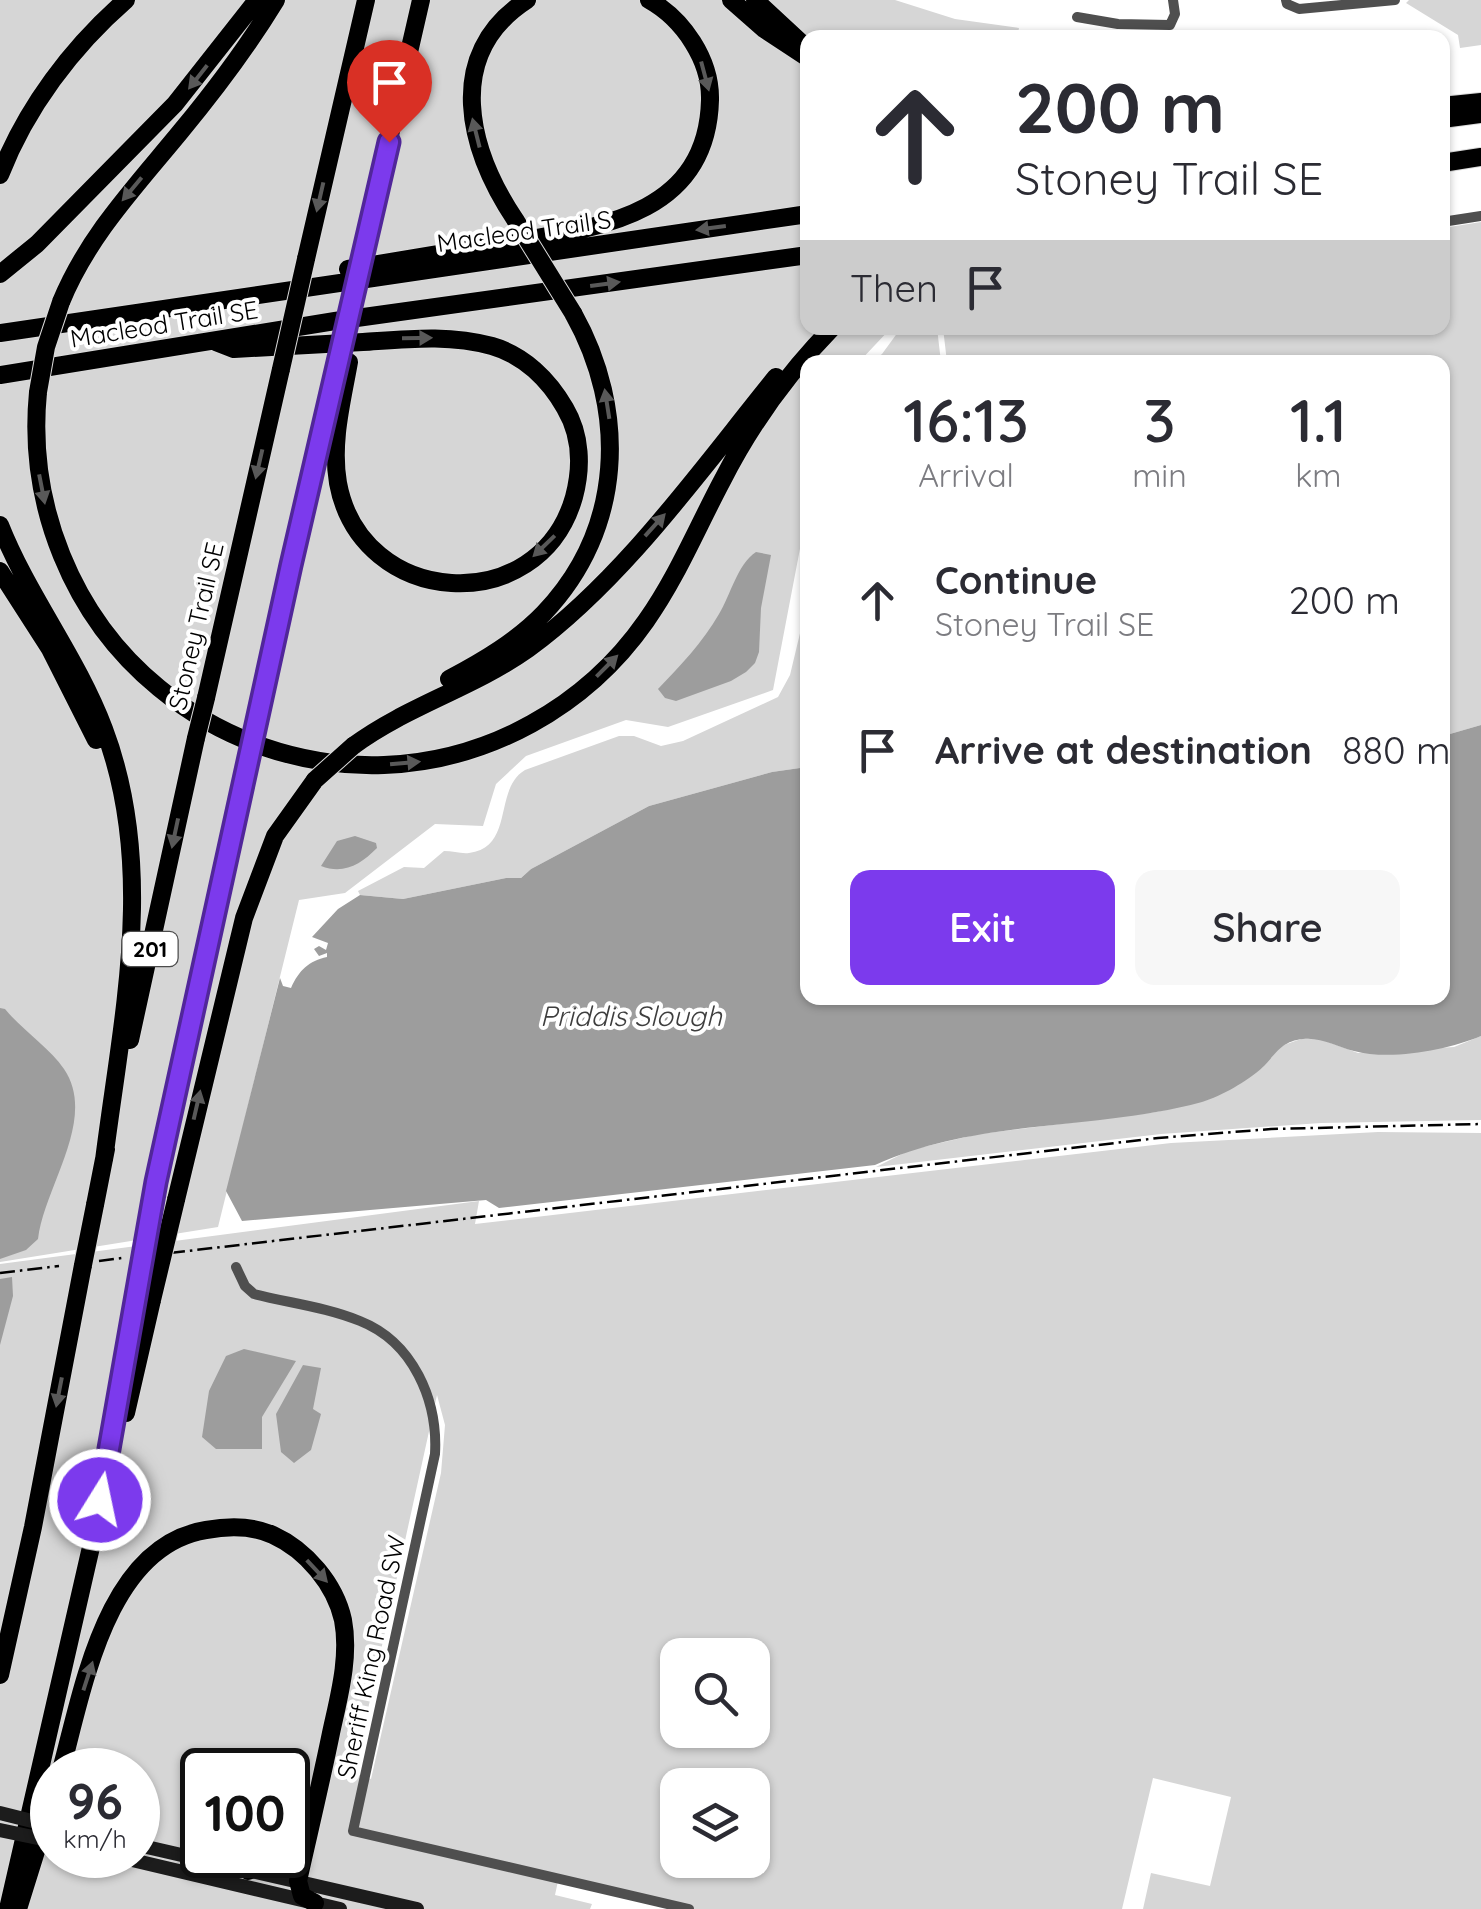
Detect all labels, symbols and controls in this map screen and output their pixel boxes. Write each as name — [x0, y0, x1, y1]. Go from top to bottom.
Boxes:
pin — [347, 40, 432, 143]
icon: arrive — [362, 55, 417, 110]
one-way arrow — [698, 61, 714, 92]
text: 200 m — [1015, 63, 1225, 151]
one-way arrow — [187, 64, 208, 90]
icon: ahead — [850, 70, 980, 200]
one-way arrow — [468, 117, 483, 148]
text: Stoney Trail SE — [1015, 150, 1323, 206]
one-way arrow — [122, 176, 144, 201]
one-way arrow — [312, 182, 327, 213]
street label: Macleod Trail S — [435, 203, 613, 258]
one-way arrow — [695, 221, 726, 237]
icon: arrive — [958, 260, 1013, 315]
text: Then — [850, 264, 938, 312]
one-way arrow — [590, 275, 621, 291]
street label: Macleod Trail SE — [68, 293, 260, 354]
one-way arrow — [401, 330, 433, 346]
text: 16:13 — [903, 382, 1029, 457]
text: 3 — [1143, 382, 1175, 457]
text: 1.1 — [1290, 382, 1347, 457]
one-way arrow — [599, 388, 614, 419]
one-way arrow — [251, 449, 266, 480]
text: Arrival — [918, 455, 1014, 495]
text: min — [1132, 455, 1187, 495]
text: km — [1295, 455, 1341, 495]
one-way arrow — [35, 474, 50, 506]
one-way arrow — [643, 513, 666, 537]
one-way arrow — [532, 534, 556, 557]
street label: Stoney Trail SE — [161, 539, 230, 713]
text: Continue — [935, 556, 1097, 604]
icon: ahead — [850, 573, 905, 628]
text: 200 m — [1289, 576, 1400, 624]
text: Stoney Trail SE — [935, 604, 1154, 644]
one-way arrow — [595, 655, 618, 679]
icon: arrive — [850, 723, 905, 778]
text: Arrive at destination — [935, 726, 1312, 774]
text: 880 m — [1342, 726, 1451, 774]
one-way arrow — [390, 755, 422, 771]
one-way arrow — [167, 818, 182, 849]
button: Exit — [850, 870, 1115, 985]
button: Share — [1135, 870, 1400, 985]
road number: 201 — [122, 932, 178, 966]
water label: Priddis Slough — [540, 998, 723, 1033]
one-way arrow — [190, 1089, 206, 1120]
one-way arrow — [51, 1376, 66, 1408]
position arrow — [48, 1448, 152, 1552]
street label: Sheriff King Road SW — [330, 1532, 411, 1782]
one-way arrow — [305, 1559, 328, 1583]
map controls — [660, 1638, 770, 1878]
button: search — [660, 1638, 770, 1748]
one-way arrow — [82, 1661, 97, 1691]
speed limit sign: 100 — [180, 1748, 310, 1878]
button: layers — [660, 1768, 770, 1878]
text: 96 — [67, 1769, 123, 1832]
text: km/h — [63, 1823, 127, 1854]

